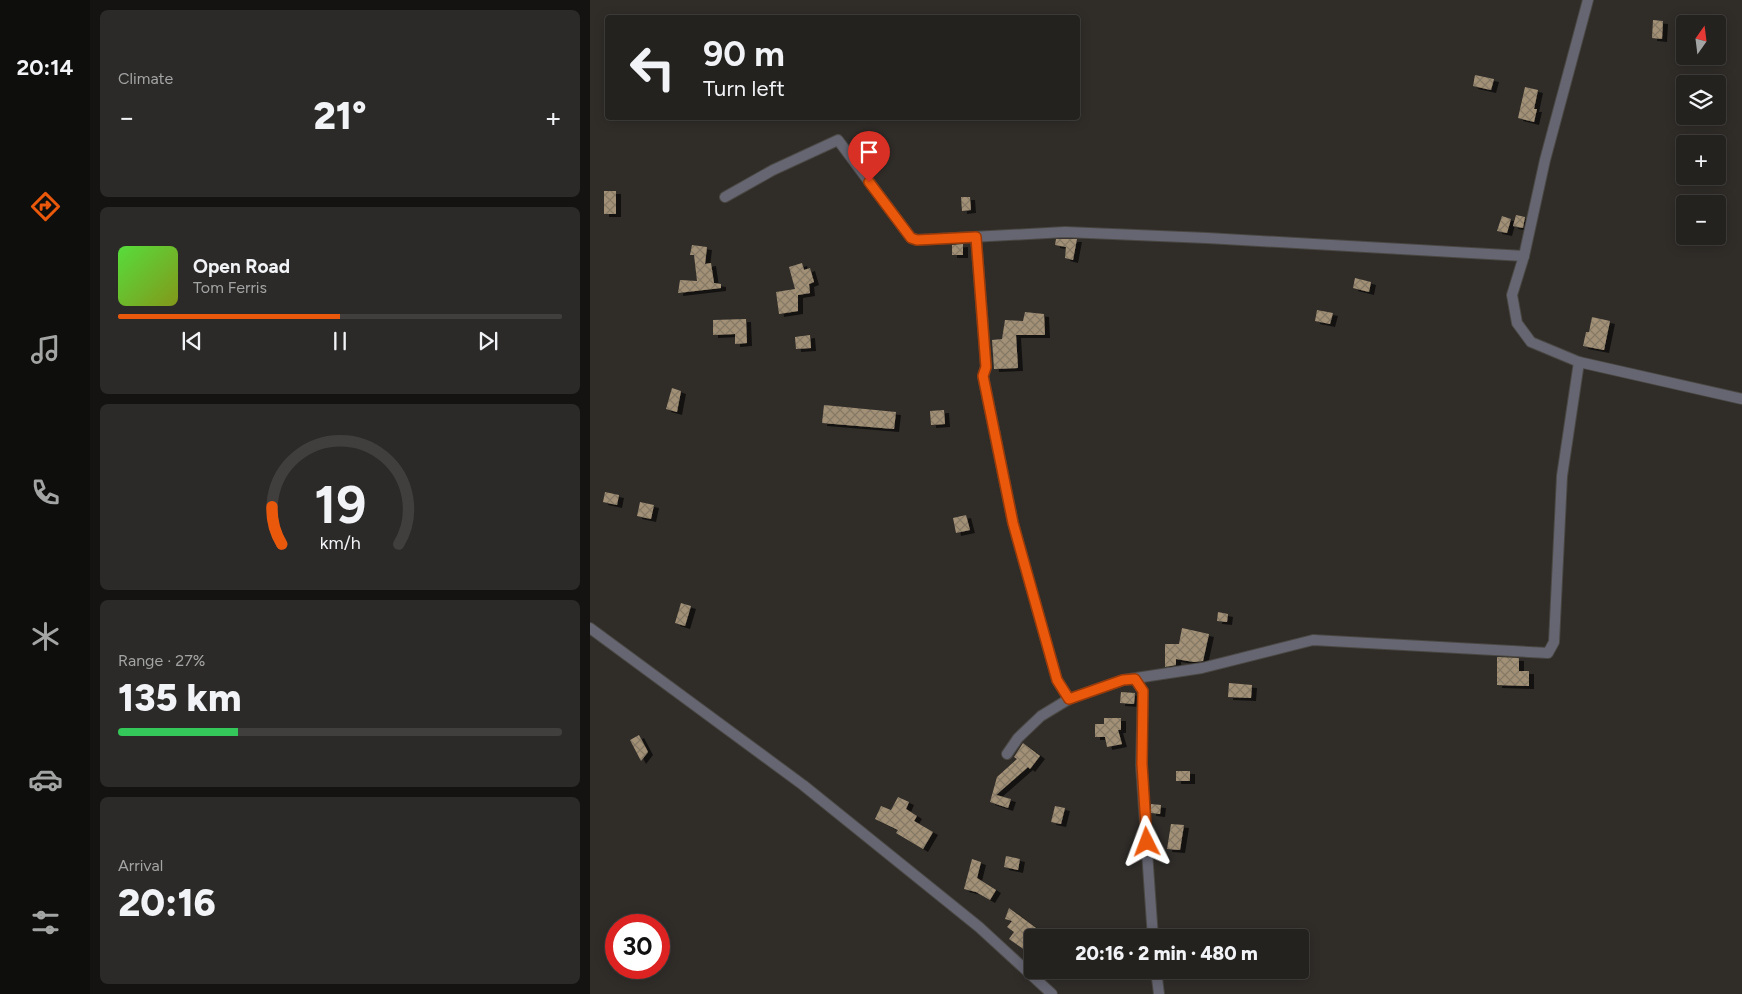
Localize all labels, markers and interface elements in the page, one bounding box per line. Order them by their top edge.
north arrow [1676,15,1726,65]
map controls [1676,15,1726,245]
text: 90 m [703,33,785,75]
icon: left [620,35,685,100]
text: 20:14 [17,54,73,81]
text: Climate [118,69,173,88]
text: Turn left [703,75,785,102]
button: layers [1676,75,1726,125]
text: 21° [313,93,367,139]
text: − [118,100,135,134]
text: + [545,100,562,134]
pin [848,131,890,182]
button: + [1676,135,1726,185]
icon: arrive [855,138,883,166]
icon: directions [28,189,63,224]
button: − [1676,195,1726,245]
text: Open Road [193,255,290,278]
text: Tom Ferris [193,278,267,297]
icon: previous [178,327,206,355]
icon: pause [326,327,354,355]
icon: next [474,327,502,355]
icon: music [28,332,63,367]
text: 19 [314,474,366,536]
icon: phone [28,475,63,510]
text: km/h [320,532,360,553]
icon: climate [28,619,63,654]
text: Range · 27% [118,651,205,670]
text: 135 km [118,675,241,721]
icon: car [28,762,63,797]
position arrow [1120,815,1172,867]
text: Arrival [118,856,163,875]
text: 20:16 [118,880,216,926]
icon: filters [28,905,63,940]
speed limit sign: 30 [605,914,670,979]
text: 20:16 · 2 min · 480 m [1075,942,1258,965]

